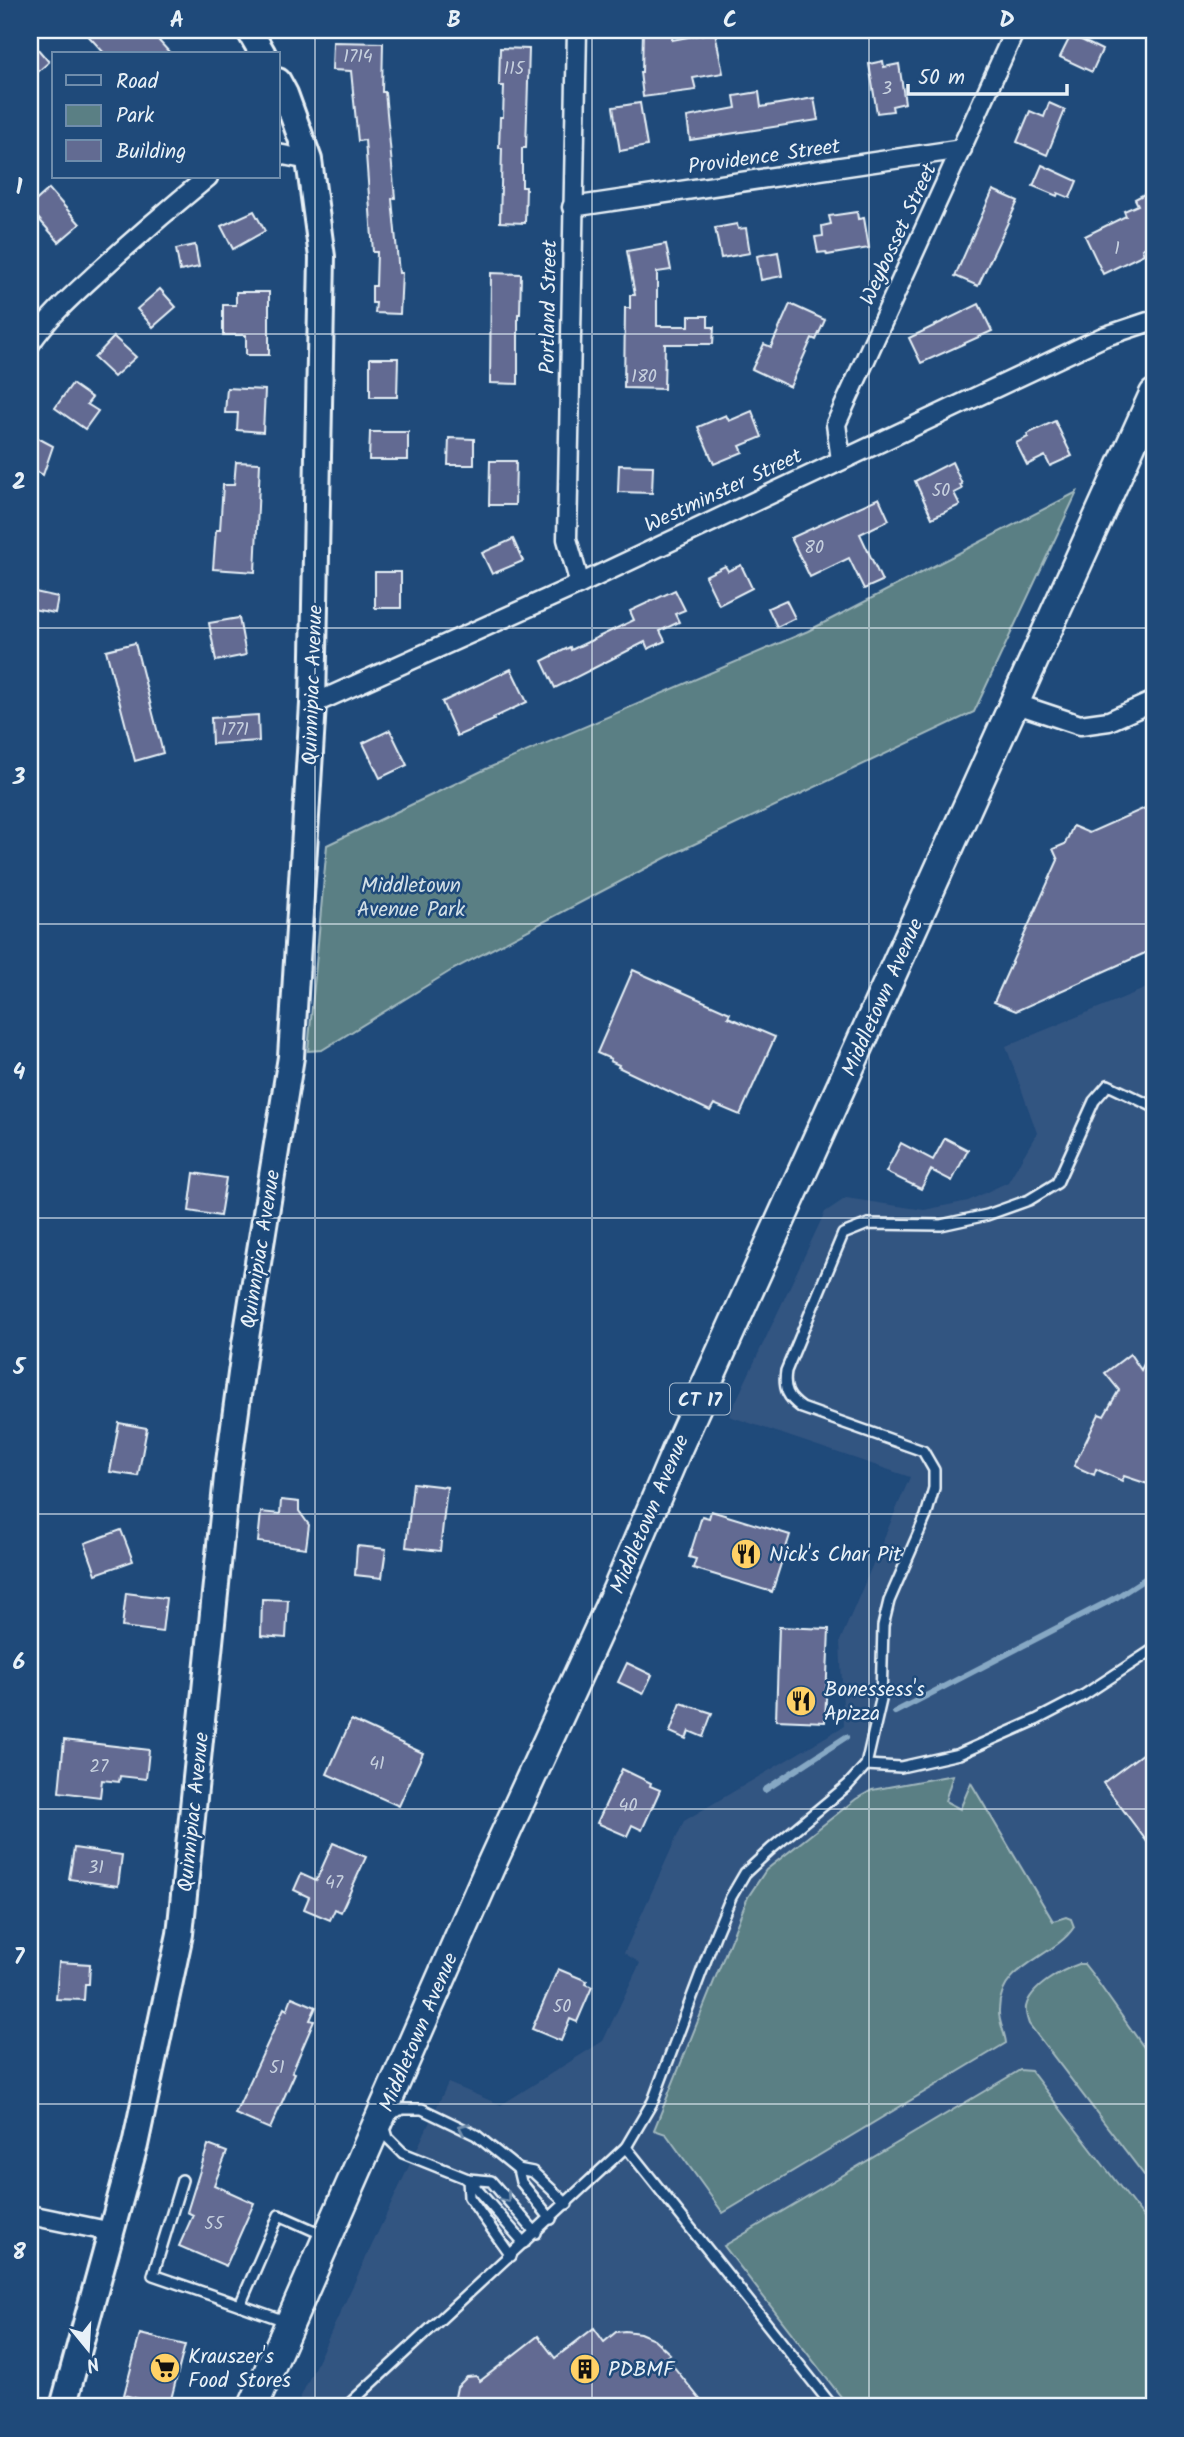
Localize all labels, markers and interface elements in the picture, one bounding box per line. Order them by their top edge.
text: A [170,3,184,39]
text: B [447,3,461,39]
text: C [723,3,737,39]
text: D [999,3,1015,39]
house number: 1714 [343,43,373,72]
legend [52,52,280,178]
scale bar [908,52,1067,96]
house number: 115 [504,55,526,84]
text: 50 m [918,62,965,95]
text: Road [116,66,159,99]
house number: 3 [882,75,892,104]
text: Park [116,100,154,133]
street label: Providence Street [686,130,843,184]
text: Building [116,136,186,169]
street label: Weybosset Street [852,157,947,311]
text: 1 [16,170,23,206]
house number: 1 [1114,235,1120,264]
street label: Portland Street [532,239,567,374]
house number: 180 [631,363,657,392]
street label: Westminster Street [639,440,809,542]
text: 2 [12,465,26,501]
house number: 50 [932,477,950,506]
house number: 80 [804,534,824,563]
street label: Quinnipiac Avenue [294,604,333,766]
house number: 1771 [221,716,249,745]
text: 3 [12,760,26,796]
park label: Middletown Avenue Park [357,870,465,927]
street label: Middletown Avenue [834,913,933,1082]
text: 4 [13,1055,26,1091]
street label: Quinnipiac Avenue [233,1167,290,1331]
text: 5 [12,1350,27,1386]
road number: CT 17 [670,1384,730,1414]
street label: Middletown Avenue [602,1429,699,1599]
restaurant icon: Nick's Char Pit [729,1537,763,1571]
place label: Nick's Char Pit [769,1539,902,1572]
text: 6 [13,1645,25,1681]
place label: Bonessess's Apizza [824,1674,925,1731]
restaurant icon: Bonessess's Apizza [784,1684,818,1718]
street label: Quinnipiac Avenue [170,1730,219,1894]
house number: 41 [369,1750,385,1779]
house number: 27 [90,1753,109,1782]
house number: 40 [619,1792,637,1821]
house number: 31 [88,1854,104,1883]
house number: 47 [325,1869,344,1898]
text: 7 [14,1940,26,1976]
street label: Middletown Avenue [371,1947,468,2117]
house number: 50 [553,1993,571,2022]
house number: 51 [269,2054,285,2083]
one-way arrow [458,2123,470,2137]
one-way arrow [498,2190,510,2203]
house number: 55 [204,2210,225,2239]
text: 8 [12,2235,26,2271]
north arrow [52,2314,122,2384]
place label: Krauszer's Food Stores [188,2341,291,2398]
text: N [82,2347,103,2379]
supermarket icon: Krauszer's Food Stores [148,2351,182,2385]
building icon: PDBMF [568,2352,602,2386]
place label: PDBMF [608,2354,676,2387]

